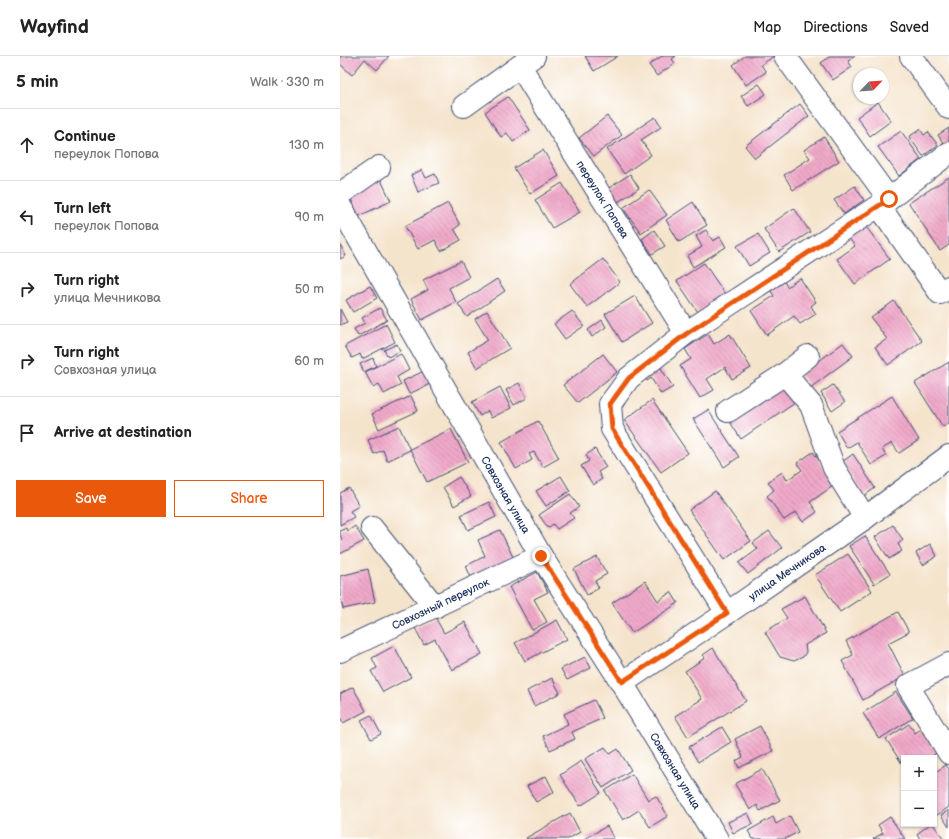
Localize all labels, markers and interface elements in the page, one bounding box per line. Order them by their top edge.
text: Wayfind [20,16,89,39]
text: Map [753,19,781,36]
text: Directions [803,19,868,36]
text: Saved [890,19,929,36]
north arrow [853,68,889,104]
text: 5 min [16,72,59,92]
text: Walk · 330 m [250,74,324,90]
text: Continue [54,127,116,146]
icon: ahead [16,134,38,156]
text: 130 m [289,137,324,153]
text: переулок Попова [54,146,159,162]
street label: переулок Попова [574,158,632,241]
route start [880,190,898,208]
text: Turn left [54,199,111,218]
icon: left [16,206,38,228]
text: 90 m [295,209,324,225]
text: переулок Попова [54,218,159,234]
text: Turn right [54,271,119,290]
icon: right [16,278,38,300]
text: 50 m [295,281,324,297]
text: улица Мечникова [54,290,161,306]
text: Turn right [54,343,119,362]
icon: right [16,350,38,372]
text: 60 m [294,353,324,369]
text: Совхозная улица [54,362,157,378]
icon: arrive [16,422,38,444]
text: Arrive at destination [54,423,192,442]
street label: Совхозная улица [479,454,533,536]
button: Save [16,480,166,517]
button: Share [174,480,324,517]
street label: улица Мечникова [746,540,828,603]
route end [532,547,550,565]
street label: Совхозный переулок [390,575,491,632]
street label: Совхозная улица [647,730,704,812]
map controls [901,755,937,827]
button: + [901,755,937,791]
button: − [901,791,937,827]

